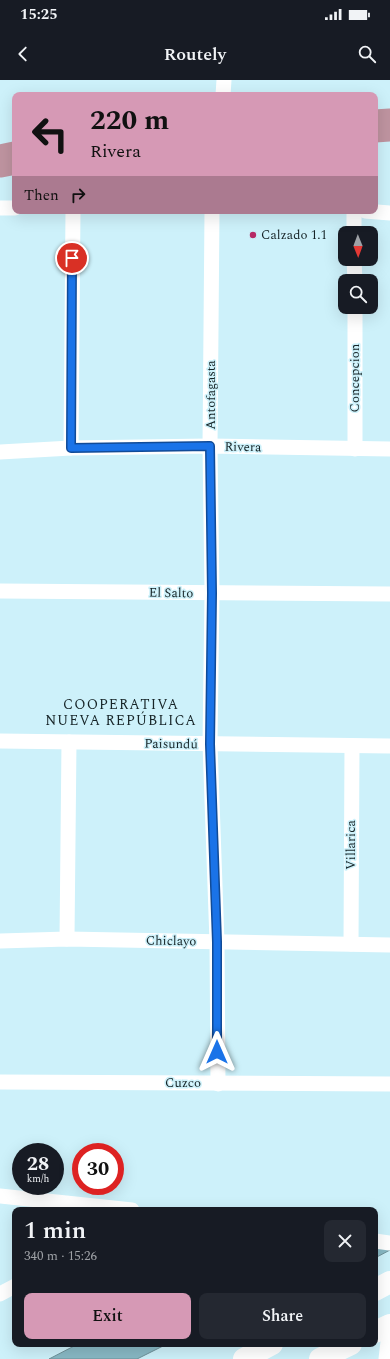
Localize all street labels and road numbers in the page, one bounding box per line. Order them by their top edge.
street label: Concepcion [345,343,365,412]
street label: Antofagasta [201,360,221,430]
street label: Rivera [224,437,262,457]
street label: El Salto [149,583,193,603]
street label: Paisundú [144,734,198,754]
street label: Villarica [341,820,361,870]
street label: Chiclayo [146,931,196,951]
street label: Cuzco [165,1073,201,1093]

